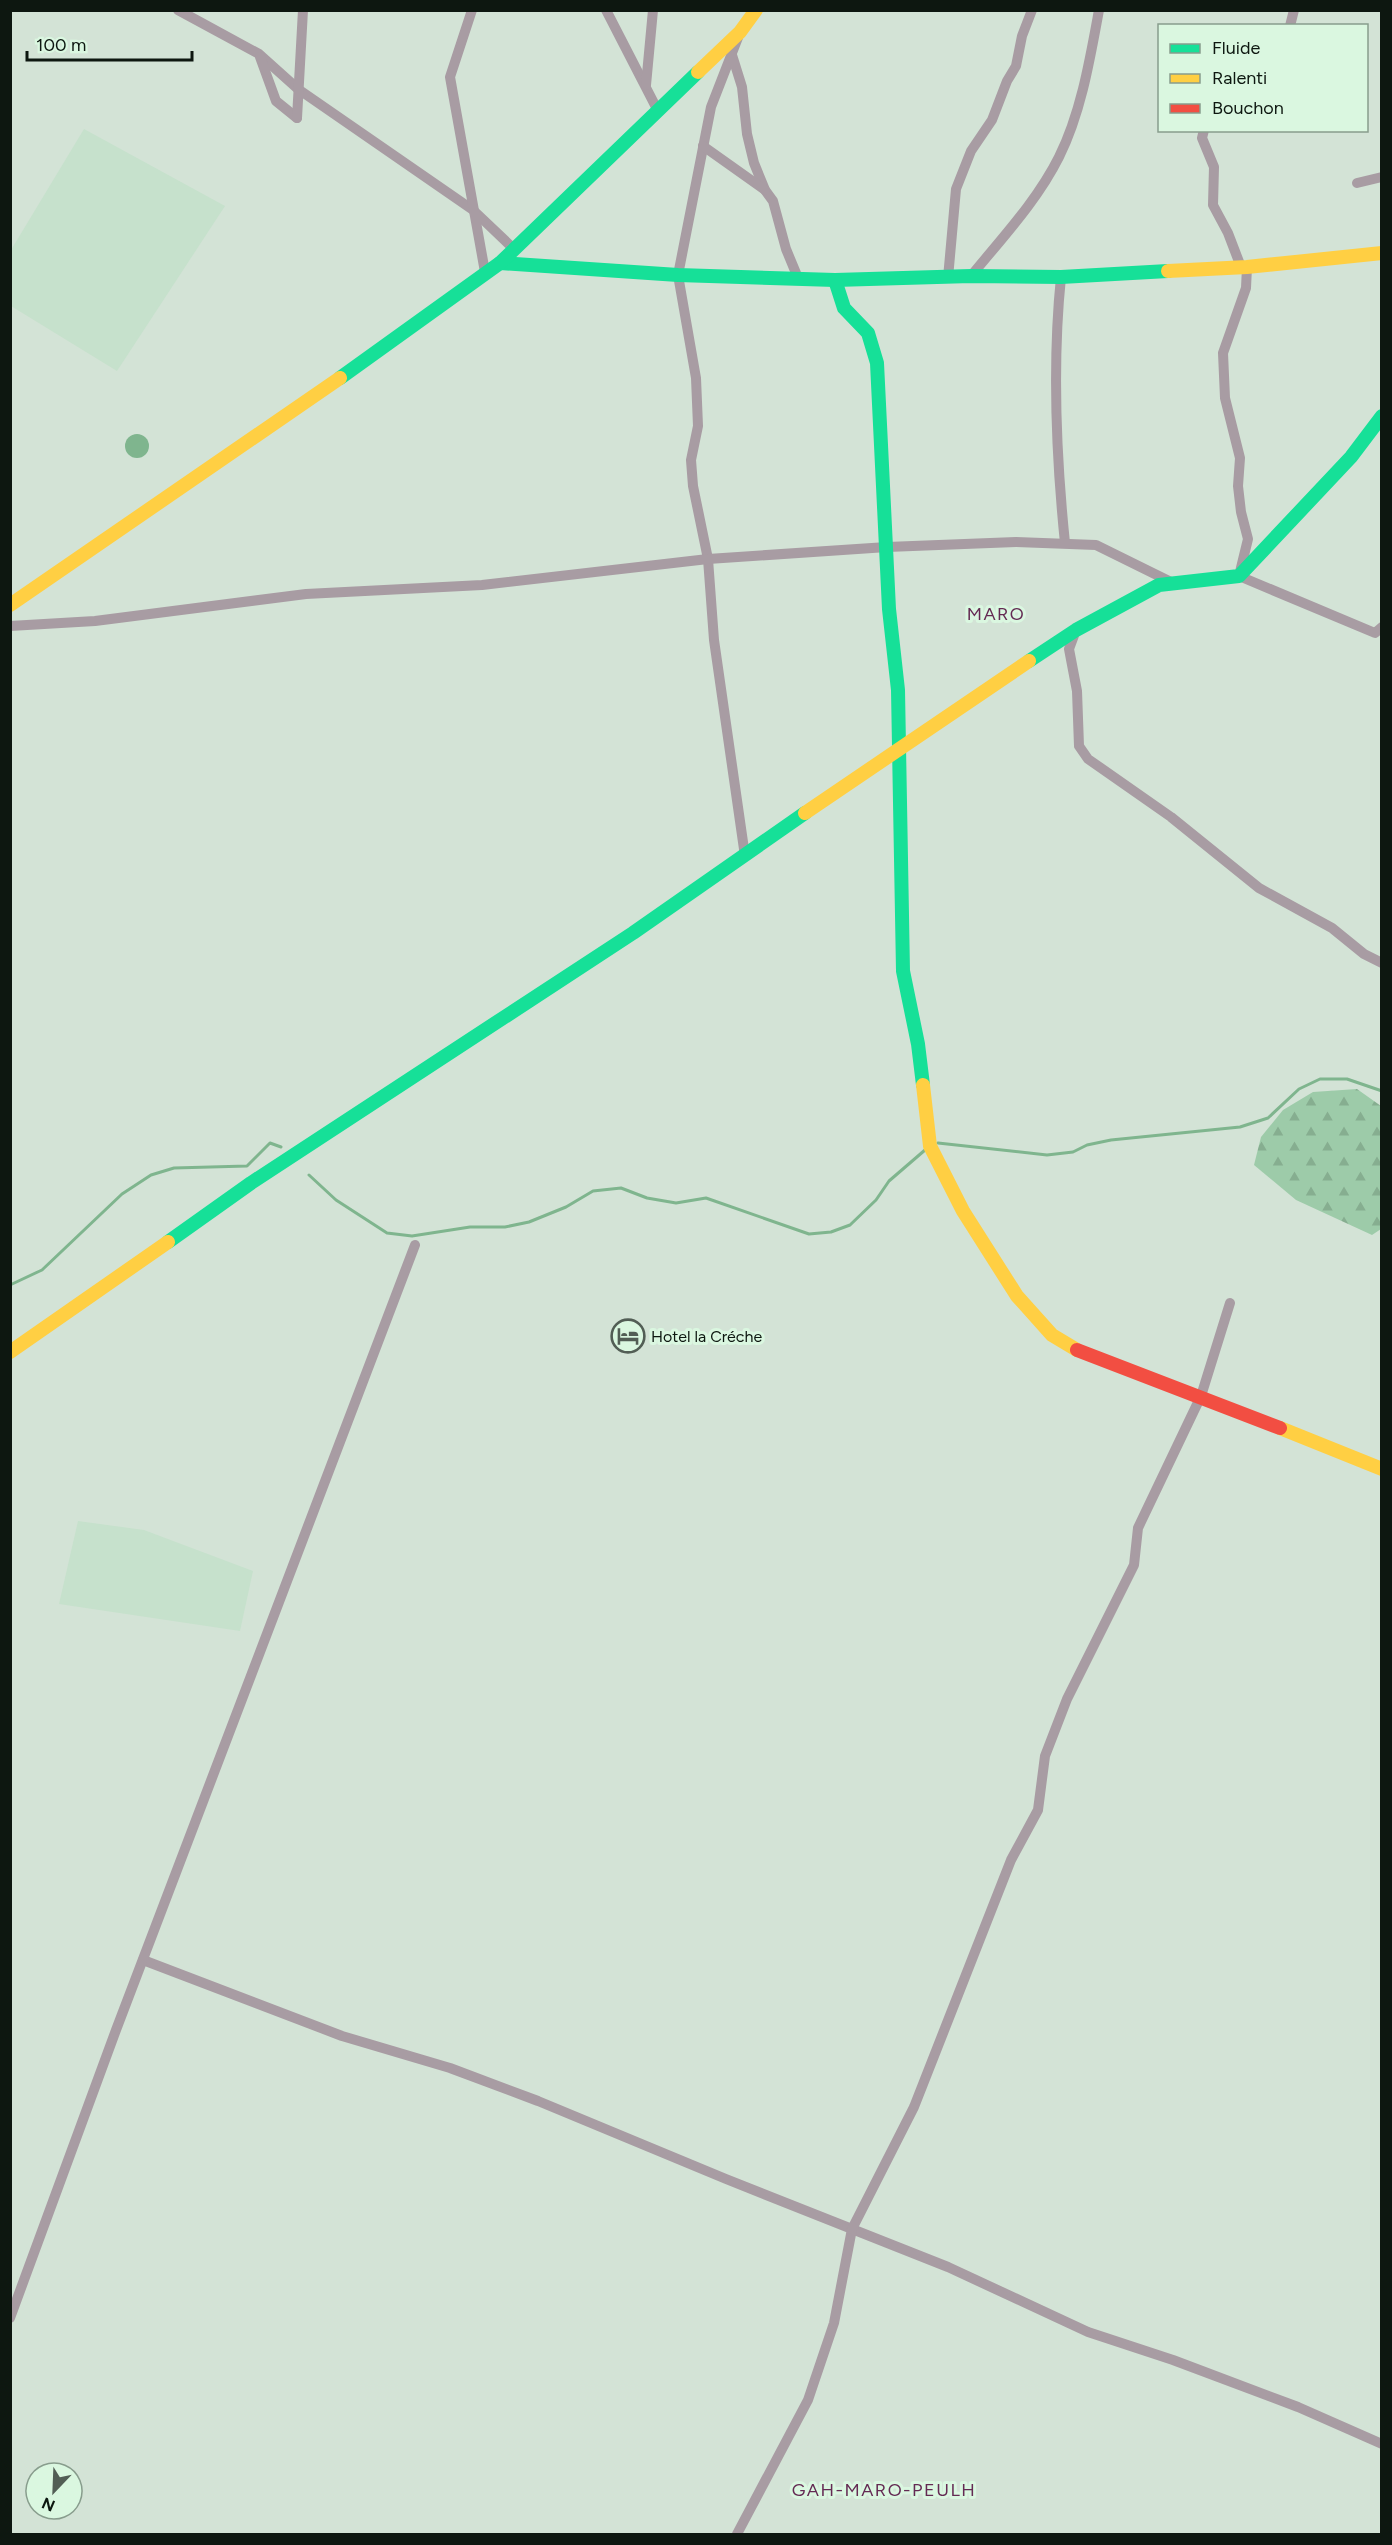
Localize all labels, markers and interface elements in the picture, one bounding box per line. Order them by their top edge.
scale bar [27,24,192,62]
legend [1158,24,1368,132]
text: 100 m [36,34,86,56]
text: Fluide [1212,37,1261,59]
text: Ralenti [1212,67,1267,89]
text: Bouchon [1212,97,1284,119]
district label: MARO [967,603,1025,625]
hotel icon: Hotel la Créche [610,1318,646,1354]
place label: Hotel la Créche [651,1327,762,1346]
north arrow [24,2461,84,2521]
district label: GAH-MARO-PEULH [792,2479,976,2501]
text: N [39,2493,58,2516]

